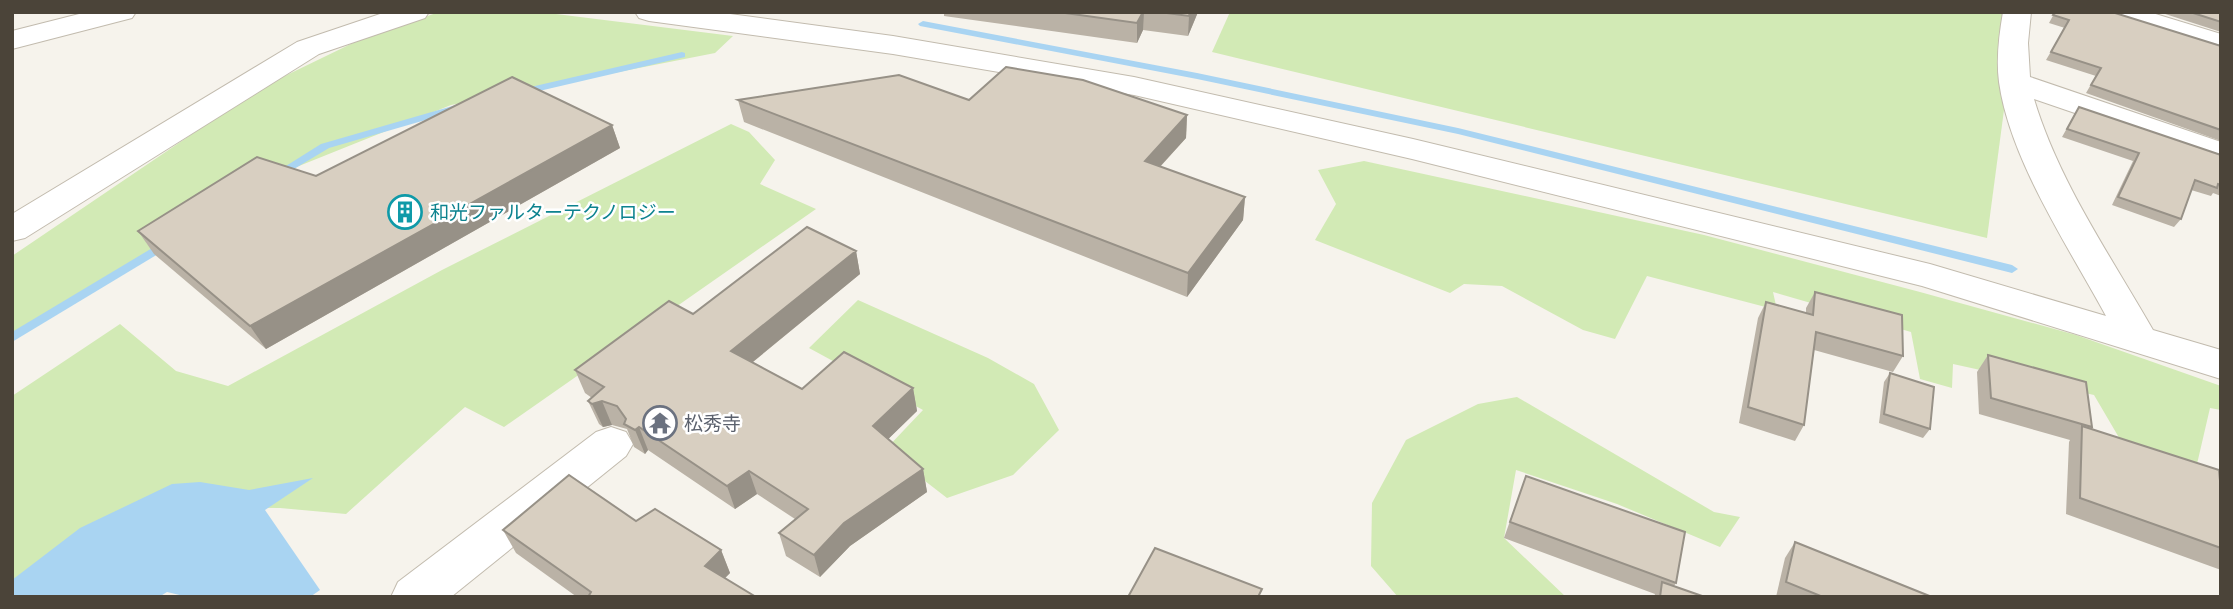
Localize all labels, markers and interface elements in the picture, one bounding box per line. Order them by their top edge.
building icon: 和光ファルターテクノロジー [386,193,424,231]
place label: 和光ファルターテクノロジー [430,201,676,224]
temple icon: 松秀寺 [641,404,679,442]
place label: 松秀寺 [684,412,741,435]

